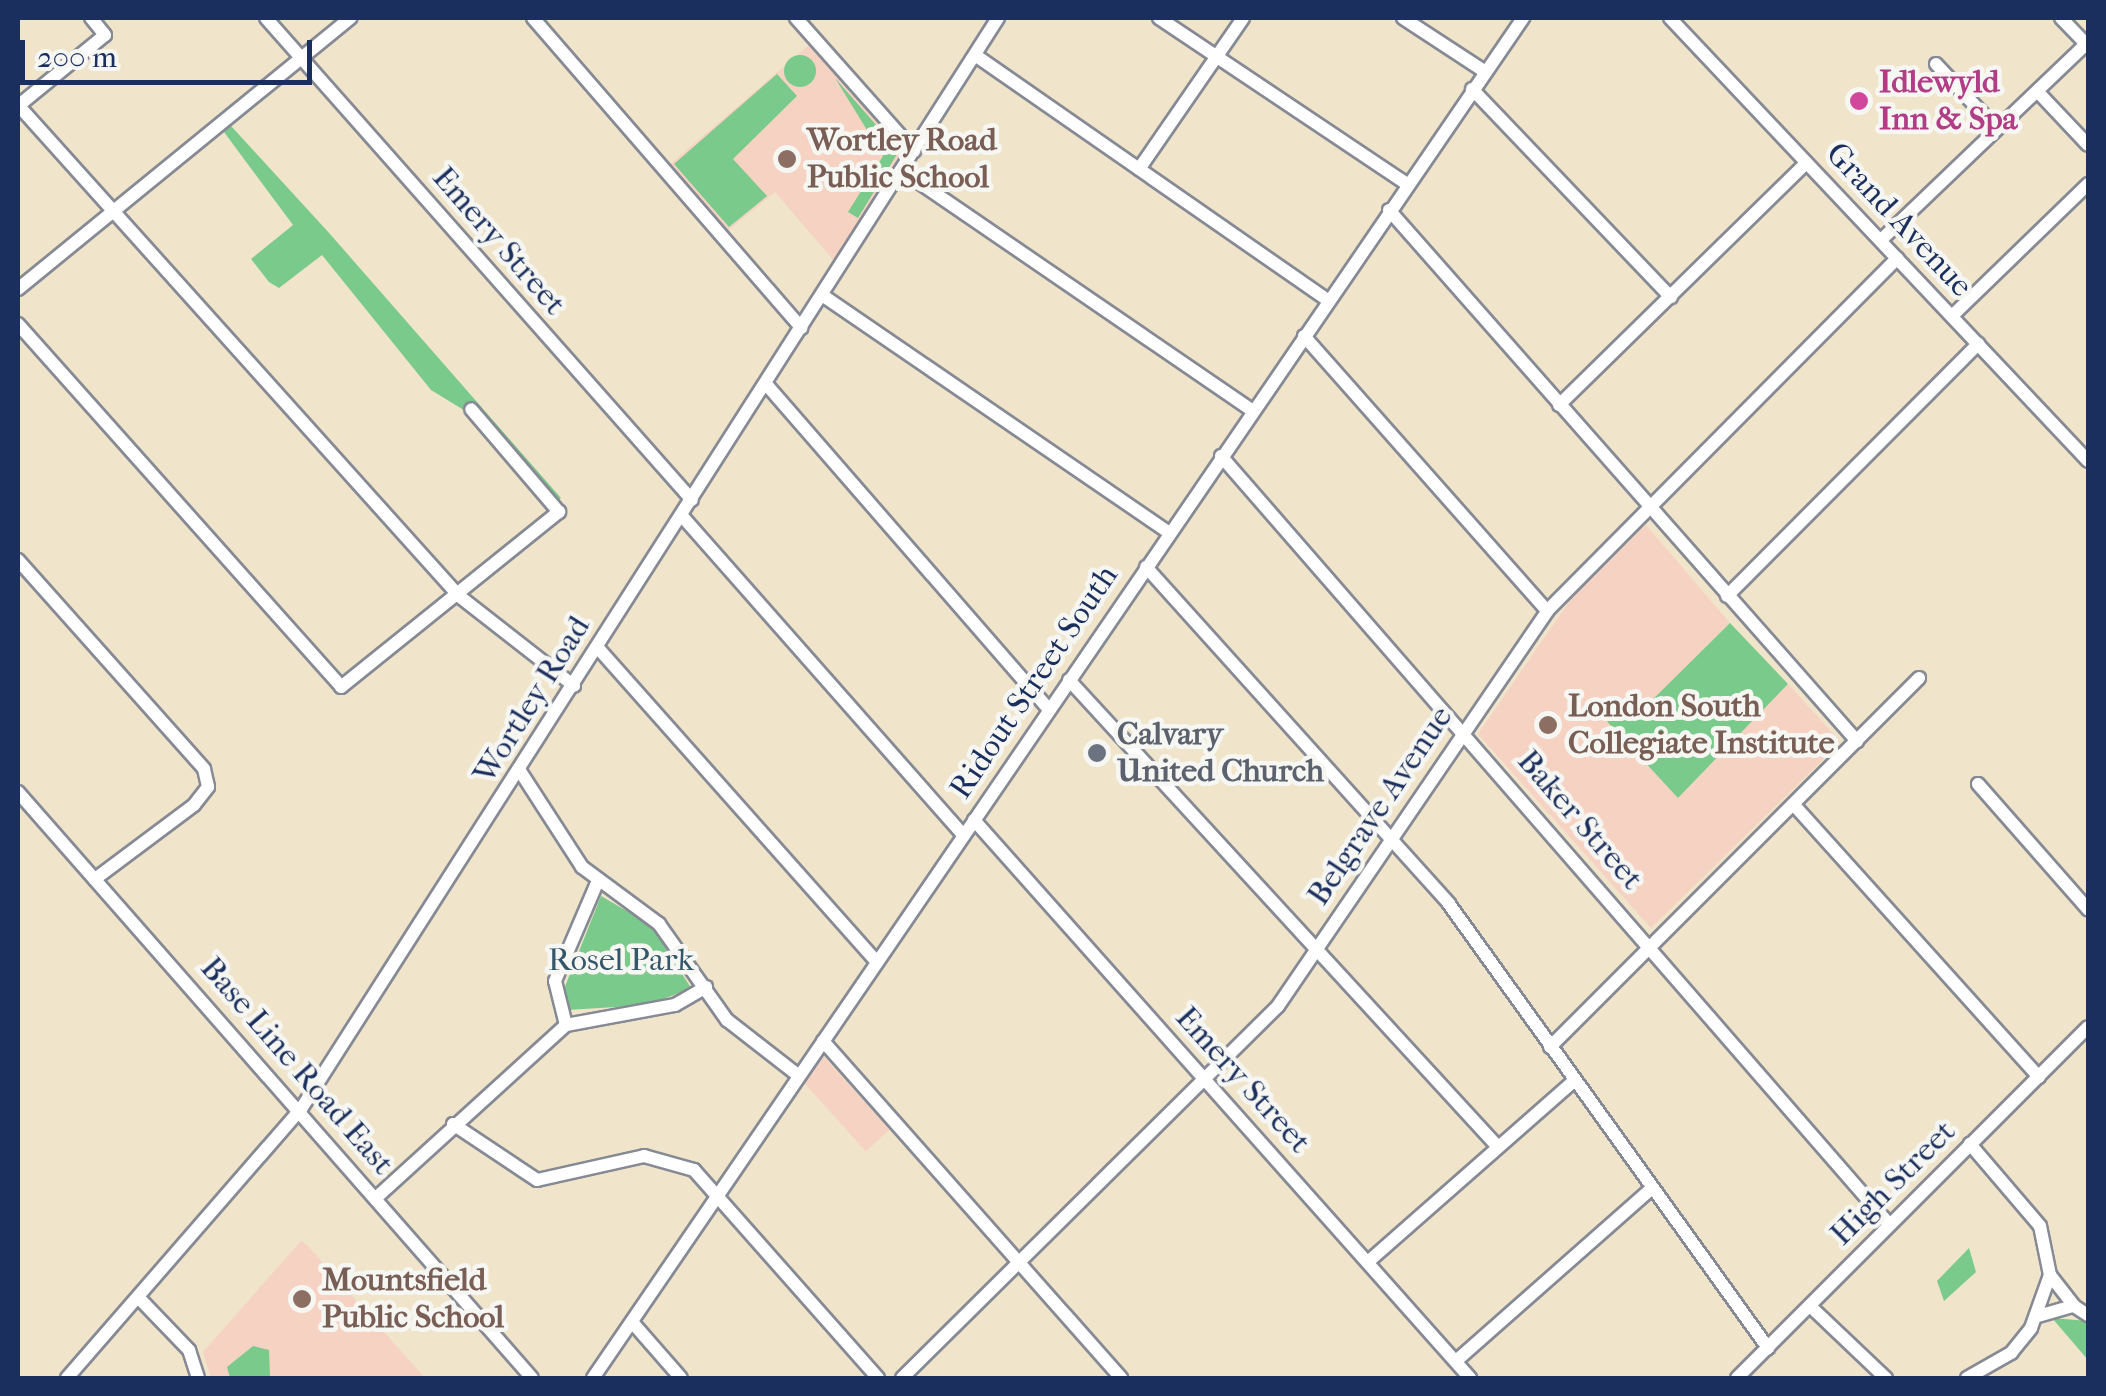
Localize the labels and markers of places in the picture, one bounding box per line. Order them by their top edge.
place label: Idlewyld Inn & Spa [1879,64,2017,139]
marker: Idlewyld Inn & Spa [1848,90,1870,112]
place label: Wortley Road Public School [807,122,997,197]
marker: Wortley Road Public School [776,148,798,170]
place label: London South Collegiate Institute [1568,688,1835,763]
marker: London South Collegiate Institute [1537,714,1559,736]
place label: Calvary United Church [1117,716,1324,791]
marker: Calvary United Church [1086,742,1108,764]
place label: Mountsfield Public School [322,1262,504,1337]
marker: Mountsfield Public School [291,1288,313,1310]

